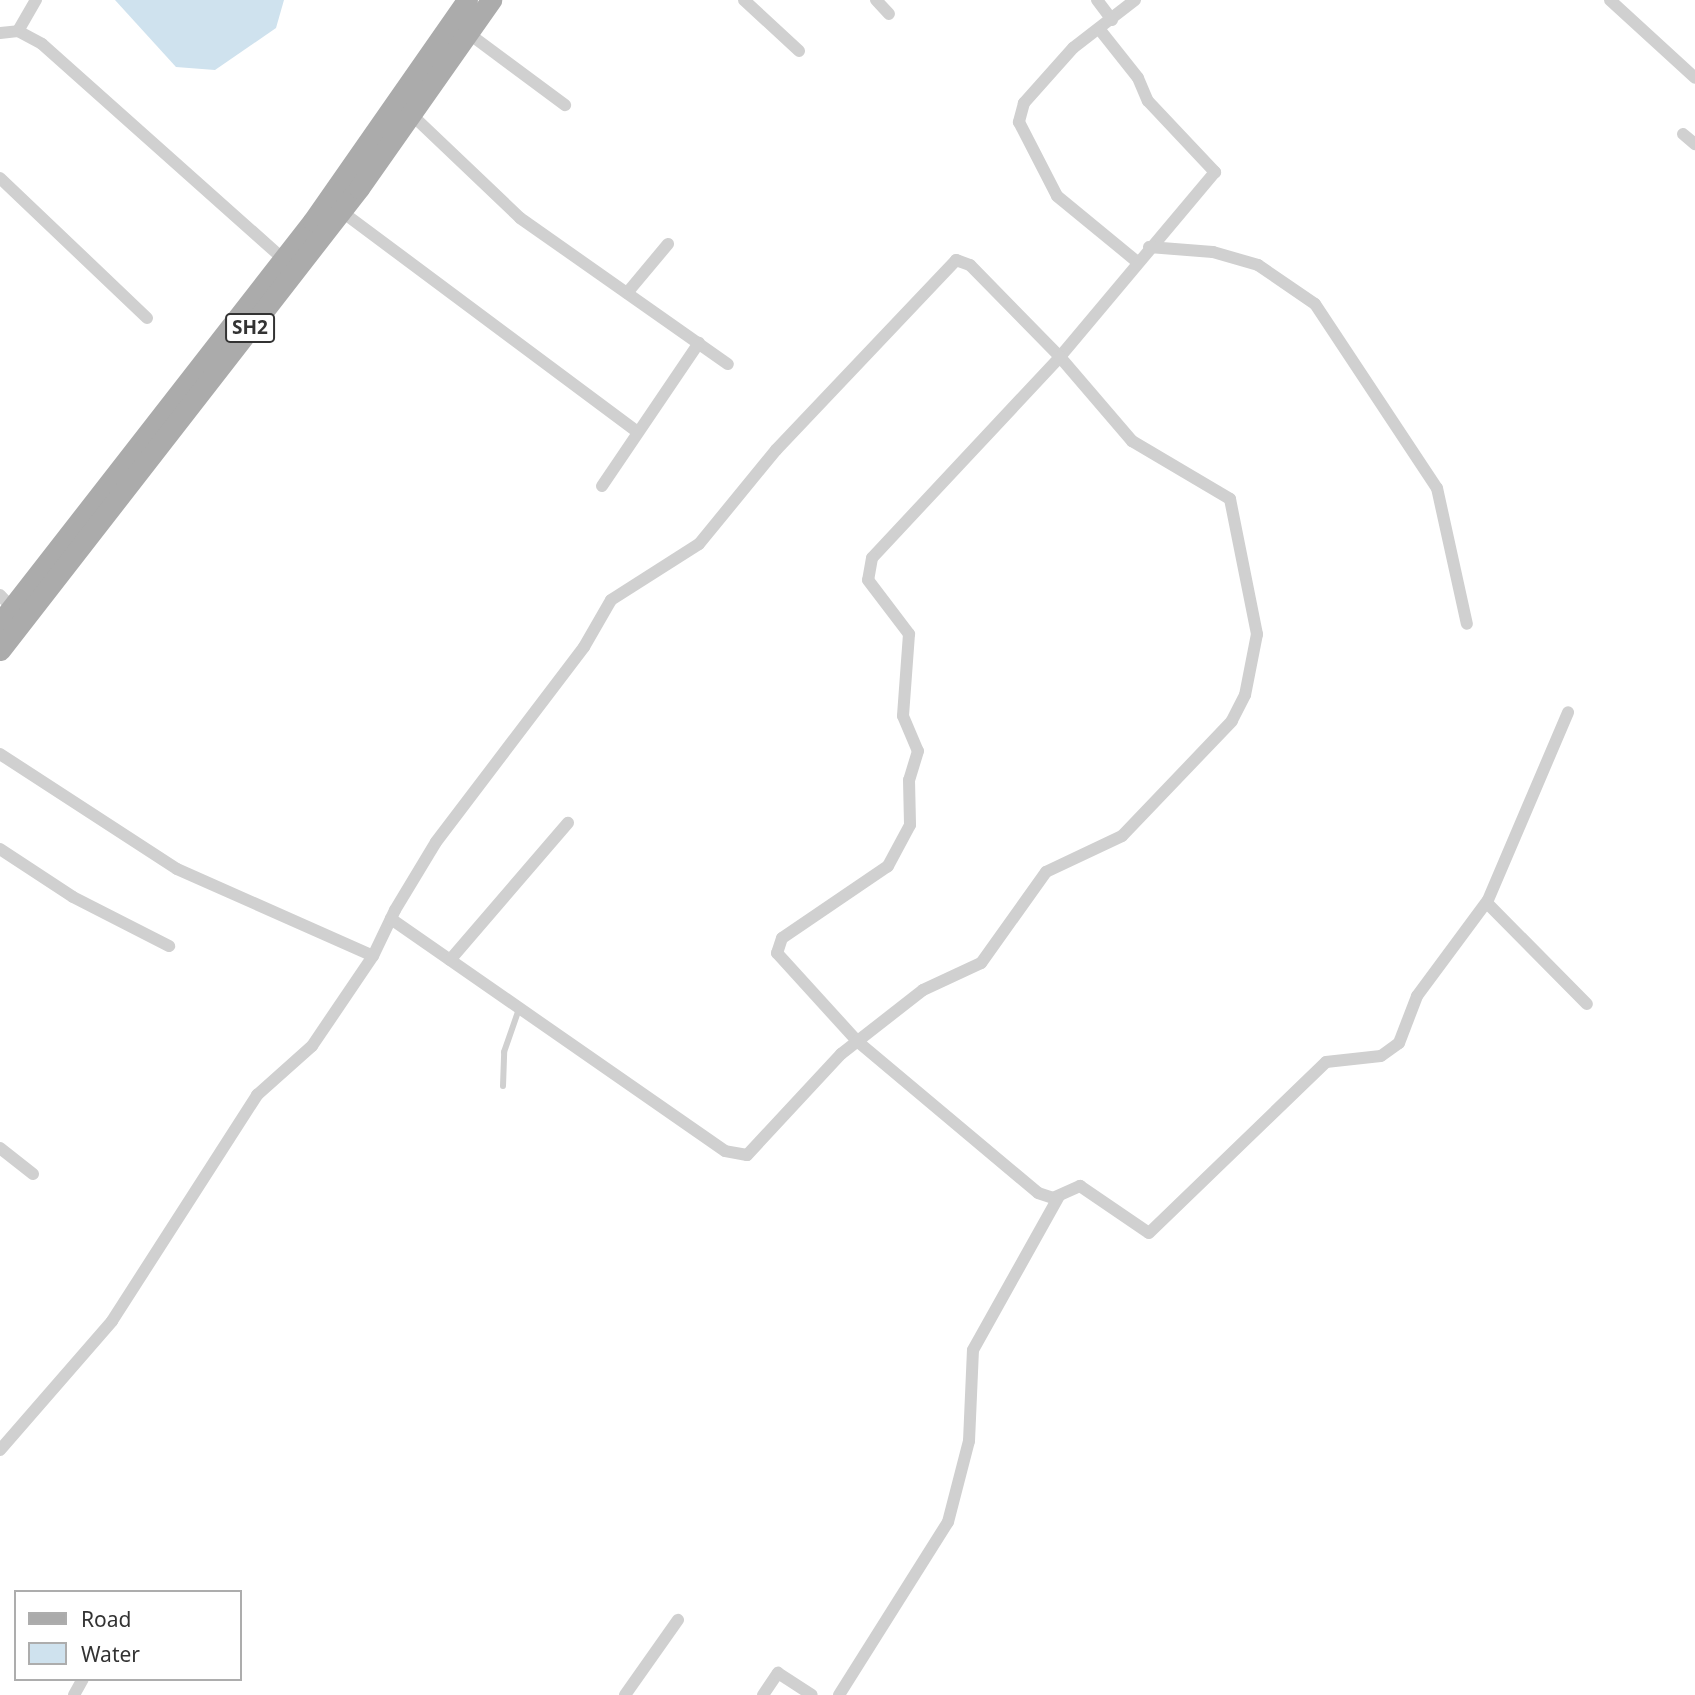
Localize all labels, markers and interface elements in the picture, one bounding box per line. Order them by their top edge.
road number: SH2 [224,312,276,344]
legend [14,1590,242,1681]
text: Road [81,1605,131,1633]
text: Water [81,1640,140,1668]

